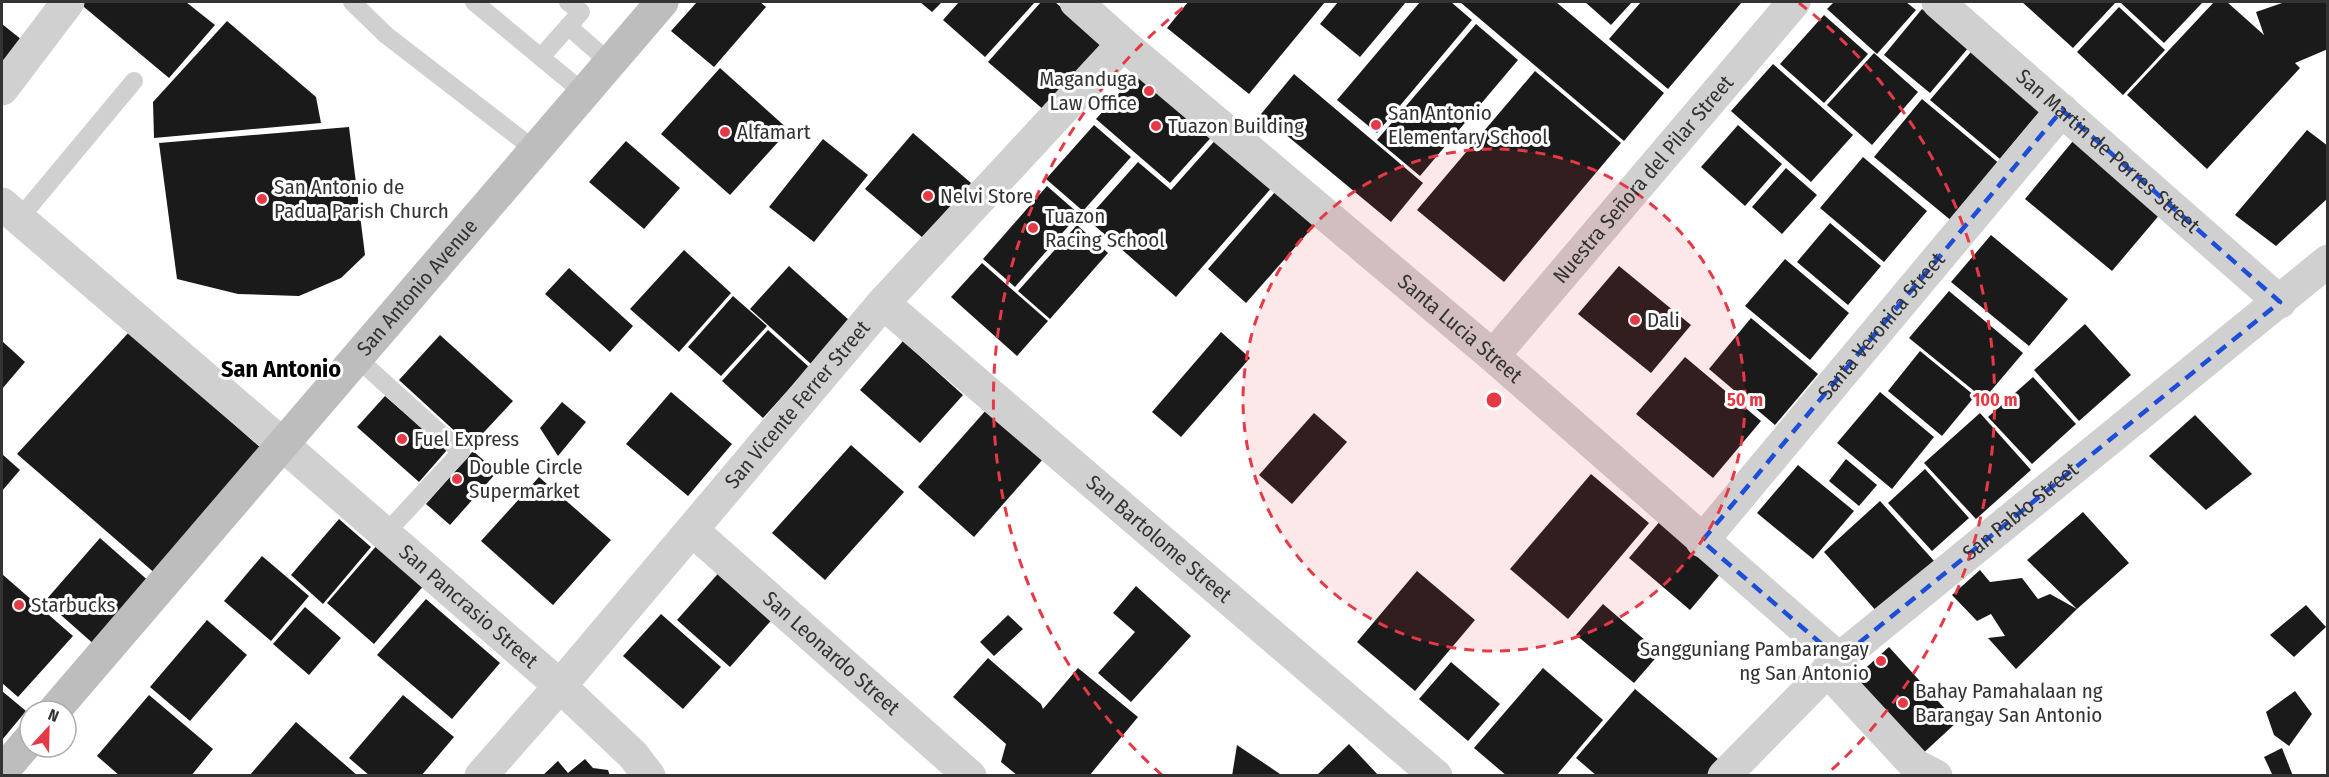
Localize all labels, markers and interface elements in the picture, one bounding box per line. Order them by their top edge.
street label: San Martin de Porres Street [2011,64,2205,239]
place label: Maganduga Law Office [1039,66,1137,116]
street label: Nuestra Señora del Pilar Street [1548,70,1739,289]
marker: Maganduga Law Office [1142,84,1156,98]
place label: San Antonio Elementary School [1388,100,1548,150]
place label: Tuazon Building [1168,113,1304,139]
marker: San Antonio Elementary School [1369,118,1383,132]
place label: Alfamart [737,119,811,145]
marker: Tuazon Building [1149,119,1163,133]
marker: Alfamart [718,125,732,139]
place label: San Antonio de Padua Parish Church [274,174,449,224]
place label: Nelvi Store [940,183,1033,209]
marker: Nelvi Store [921,189,935,203]
marker: San Antonio de Padua Parish Church [255,192,269,206]
place label: Tuazon Racing School [1045,203,1165,253]
street label: San Antonio Avenue [351,214,483,361]
marker: Tuazon Racing School [1026,221,1040,235]
street label: Santa Veronica Street [1812,247,1951,405]
street label: Santa Lucia Street [1393,268,1528,389]
place label: Dali [1647,307,1680,333]
marker: Dali [1628,313,1642,327]
street label: San Vicente Ferrer Street [719,315,876,494]
district label: San Antonio [221,355,341,383]
text: 50 m [1727,389,1763,411]
text: 100 m [1973,389,2017,411]
centre of rings [1484,390,1504,410]
place label: Fuel Express [414,426,519,452]
marker: Fuel Express [395,432,409,446]
place label: Double Circle Supermarket [469,454,583,504]
street label: San Pablo Street [1957,457,2084,566]
street label: San Bartolome Street [1081,470,1237,608]
marker: Double Circle Supermarket [450,472,464,486]
street label: San Pancrasio Street [394,539,543,674]
street label: San Leonardo Street [758,586,905,721]
place label: Starbucks [31,592,116,618]
marker: Starbucks [12,598,26,612]
place label: Sangguniang Pambarangay ng San Antonio [1640,636,1870,686]
marker: Sangguniang Pambarangay ng San Antonio [1874,654,1888,668]
place label: Bahay Pamahalaan ng Barangay San Antonio [1915,678,2103,728]
marker: Bahay Pamahalaan ng Barangay San Antonio [1896,696,1910,710]
north arrow [18,699,78,759]
text: N [45,705,61,726]

